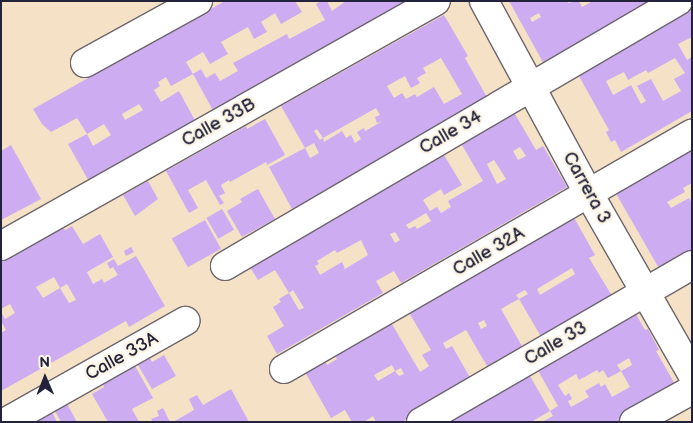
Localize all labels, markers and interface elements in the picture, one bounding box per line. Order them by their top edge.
street label: Calle 33B [178,94,260,152]
street label: Calle 34 [416,107,486,159]
street label: Carrera 3 [558,148,614,228]
street label: Calle 32A [449,223,529,281]
street label: Calle 33 [521,318,591,370]
street label: Calle 33A [82,328,162,386]
north arrow [20,353,70,403]
text: N [39,354,50,371]

